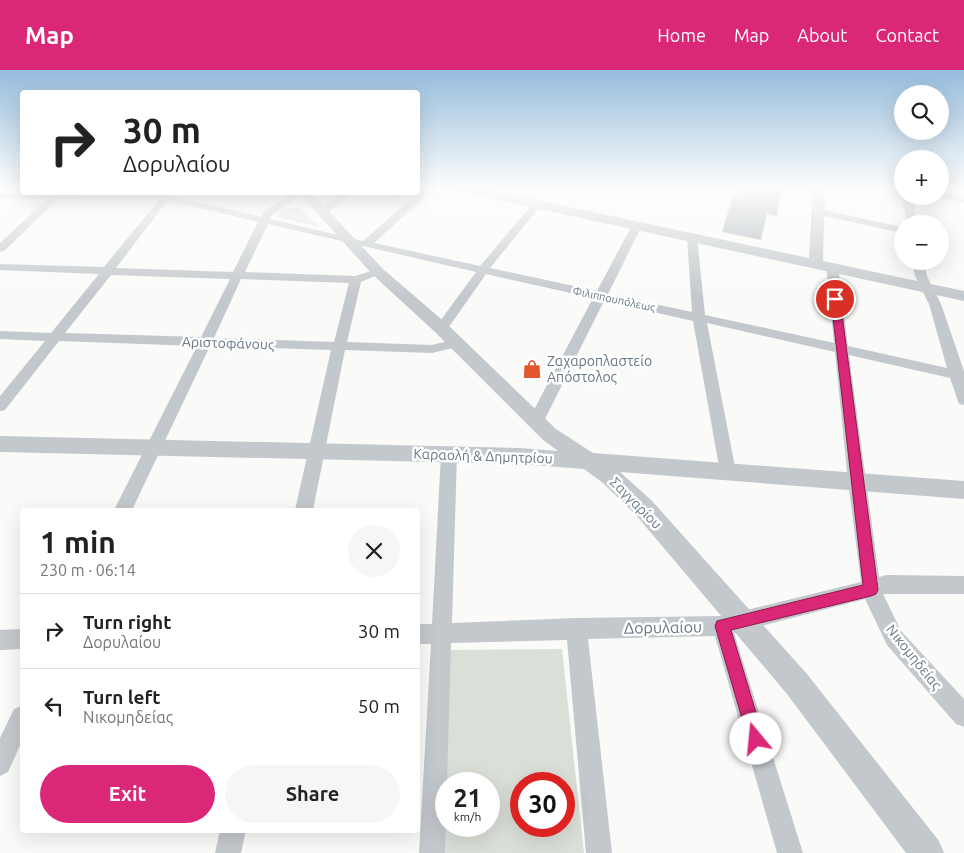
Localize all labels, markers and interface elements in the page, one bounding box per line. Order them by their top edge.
text: Map [25,22,74,49]
text: Home [657,25,706,45]
text: Map [734,25,769,45]
text: About [797,25,847,45]
text: Contact [875,25,939,45]
map controls [894,85,949,270]
button: search [894,85,949,140]
icon: right [40,110,105,175]
text: 30 m [123,110,201,150]
button: + [894,150,949,205]
text: Δορυλαίου [123,151,231,176]
button: − [894,215,949,270]
pin [814,278,856,320]
street label: Φιλιππουπόλεως [571,284,656,315]
icon: arrive [821,285,849,313]
street label: Αριστοφάνους [182,333,275,353]
place label: Ζαχαροπλαστείο Απόστολος [547,353,652,385]
shop icon: Ζαχαροπλαστείο Απόστολος [521,358,543,380]
street label: Καραολή & Δημητρίου [413,446,553,466]
street label: Σαγγαρίου [607,474,665,532]
text: 1 min [40,525,116,559]
button: close [348,525,400,577]
text: 230 m · 06:14 [40,561,136,579]
text: Turn right [83,611,171,633]
icon: right [40,617,68,645]
street label: Δορυλαίου [624,617,702,637]
text: 30 m [358,620,400,642]
street label: Νικομηδείας [883,621,945,693]
text: Δορυλαίου [83,633,161,651]
text: Turn left [83,686,161,708]
icon: left [40,692,68,720]
text: 50 m [358,695,400,717]
text: Νικομηδείας [83,708,173,726]
position arrow [729,712,781,764]
button: Exit [40,765,215,823]
button: Share [225,765,400,823]
speed limit sign: 30 [510,772,575,837]
text: 21 [453,784,482,812]
text: km/h [454,810,481,823]

